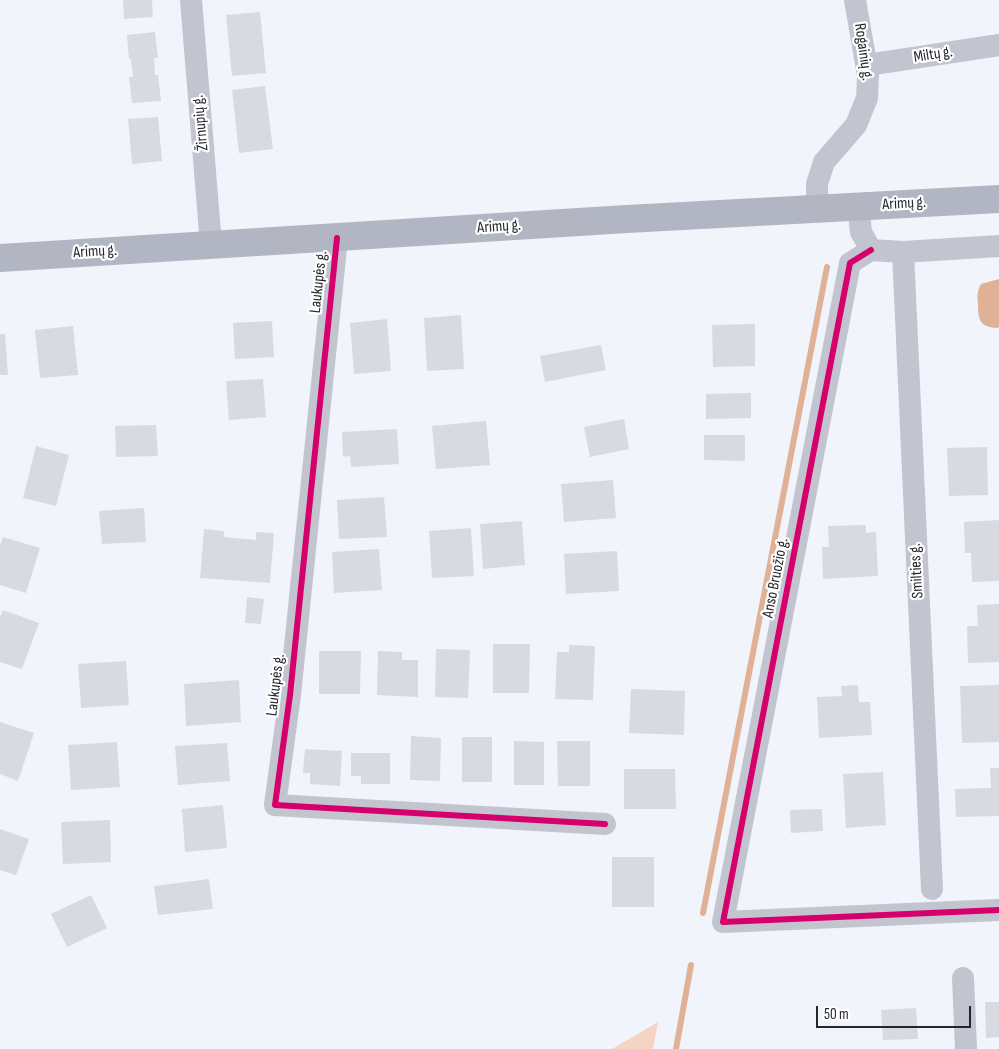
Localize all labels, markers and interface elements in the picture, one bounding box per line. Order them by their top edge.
street label: Rogainių g. [849,22,877,82]
street label: Miltų g. [912,42,954,68]
street label: Žirnupių g. [189,94,213,152]
street label: Arimų g. [882,193,926,215]
street label: Arimų g. [477,216,521,238]
street label: Arimų g. [73,241,117,263]
street label: Laukupės g. [306,250,332,314]
street label: Anso Bruožio g. [759,536,793,620]
street label: Smilties g. [906,543,928,599]
street label: Laukupės g. [263,653,289,717]
scale bar [819,996,974,1028]
text: 50 m [824,1005,849,1024]

